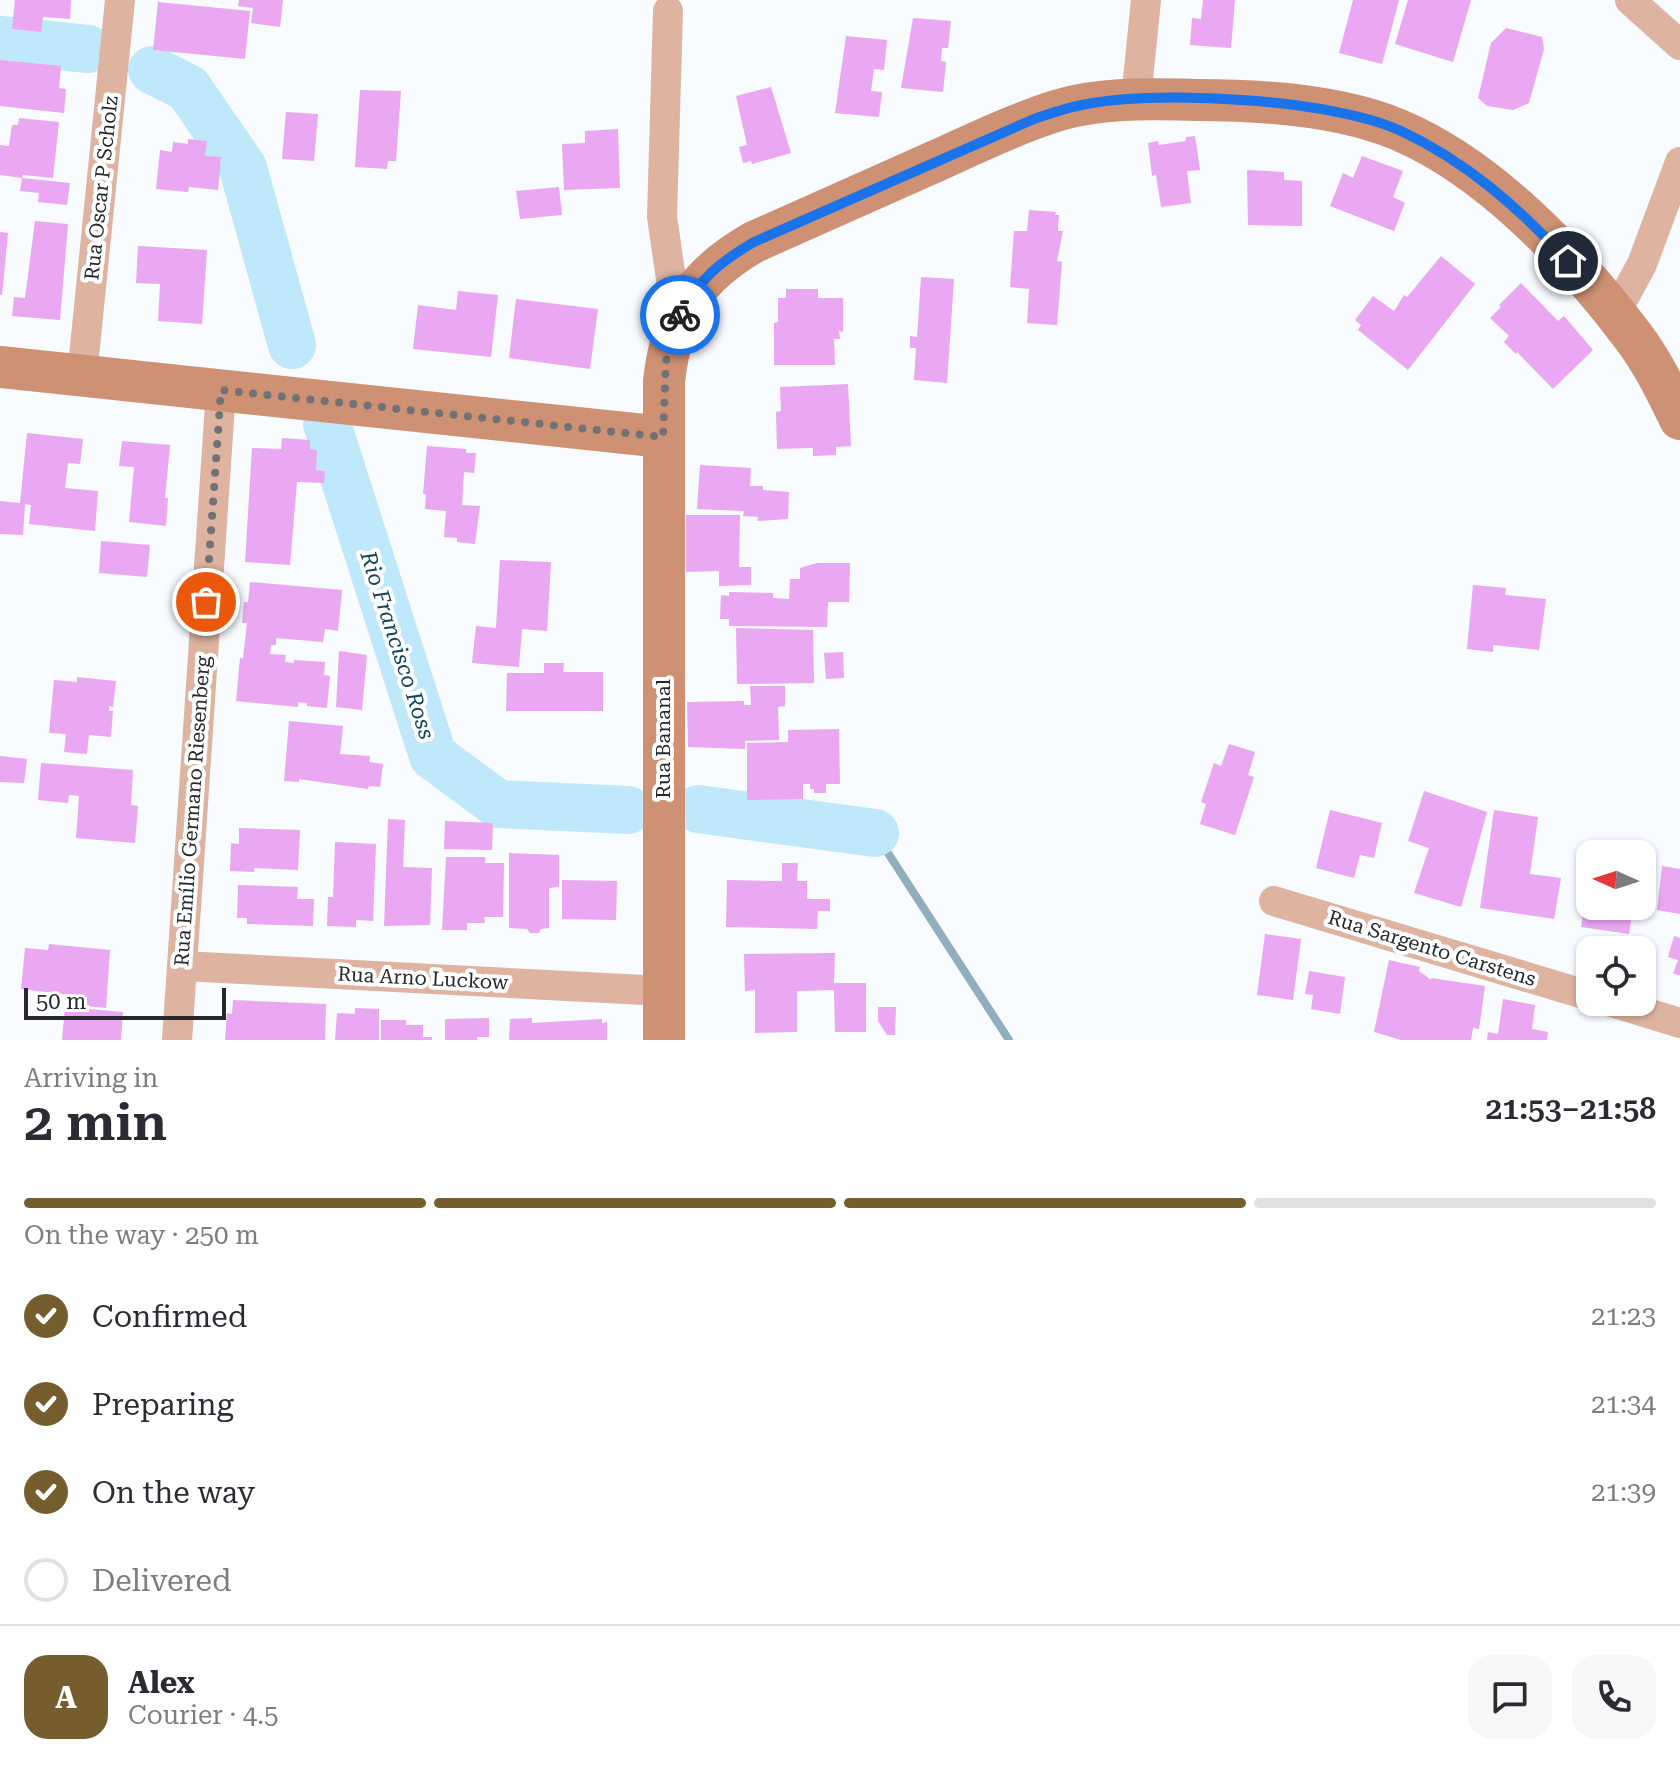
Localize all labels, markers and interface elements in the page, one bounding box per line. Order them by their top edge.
street label: Rua Oscar P Scholz [79,95,123,281]
pin [1534,227,1602,295]
icon: home [1546,239,1590,283]
courier [640,275,720,355]
icon: bike [658,293,702,337]
water label: Rio Francisco Ross [355,547,440,742]
pin [172,568,240,636]
icon: bag [184,580,228,624]
street label: Rua Emílio Germano Riesenberg [169,654,215,967]
street label: Rua Bananal [651,679,675,799]
north arrow [1576,840,1656,920]
map controls [1576,840,1656,1016]
street label: Rua Sargento Carstens [1325,905,1539,991]
button: locate [1576,936,1656,1016]
street label: Rua Arno Luckow [337,962,509,994]
scale bar [24,984,226,1020]
text: 50 m [36,989,86,1014]
text: Arriving in [24,1063,158,1093]
text: 21:53–21:58 [1486,1091,1656,1126]
text: 2 min [24,1092,167,1153]
text: On the way · 250 m [24,1220,259,1250]
icon: check [24,1294,68,1338]
text: Confirmed [92,1299,247,1334]
text: 21:23 [1591,1301,1656,1331]
icon: check [24,1382,68,1426]
text: Preparing [92,1387,234,1422]
text: 21:34 [1591,1389,1656,1419]
icon: check [24,1470,68,1514]
text: On the way [92,1475,255,1510]
text: 21:39 [1591,1477,1656,1507]
text: Delivered [92,1563,231,1598]
button: chat [1468,1655,1552,1739]
button: phone [1572,1655,1656,1739]
text: Alex [128,1665,195,1700]
text: A [55,1680,77,1715]
text: Courier · 4.5 [128,1700,278,1730]

